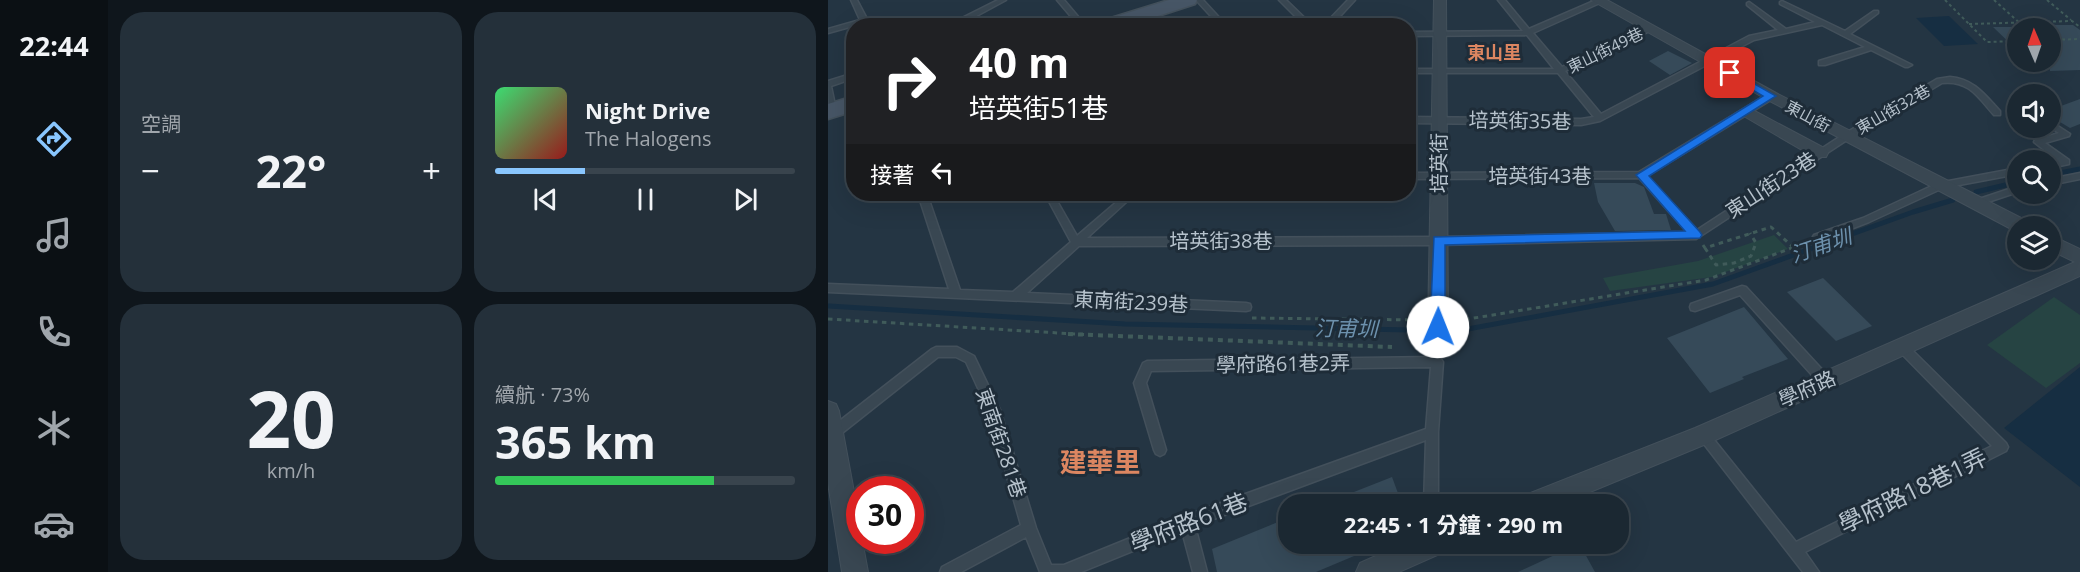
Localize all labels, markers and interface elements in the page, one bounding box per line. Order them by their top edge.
north arrow [2007,18,2061,72]
map controls [2007,18,2061,270]
street label: 東山街49巷 [1563,22,1647,78]
text: 22:44 [19,27,89,64]
text: 40 m [969,33,1069,90]
district label: 東山里 [1467,40,1521,64]
icon: right [870,42,948,120]
pin [1704,47,1755,98]
icon: arrive [1713,56,1746,89]
street label: 東山街32巷 [1852,79,1934,139]
button: sound [2007,84,2061,138]
text: 培英街51巷 [969,89,1108,126]
text: Night Drive [585,95,710,125]
street label: 東山街 [1782,95,1834,137]
street label: 培英街35巷 [1468,106,1572,135]
text: 空調 [141,110,181,137]
icon: directions [33,118,75,160]
text: The Halogens [585,125,712,152]
street label: 培英街 [1425,133,1452,193]
text: 22° [256,140,326,201]
street label: 東山街23巷 [1720,145,1821,224]
text: − [141,148,160,193]
text: + [422,148,441,193]
button: search [2007,150,2061,204]
icon: left [926,156,959,189]
text: 接著 [870,159,914,189]
street label: 培英街43巷 [1489,162,1591,189]
icon: previous [529,183,562,216]
icon: pause [629,183,662,216]
icon: next [729,183,762,216]
icon: music [33,214,75,256]
button: layers [2007,216,2061,270]
water label: 汀甫圳 [1786,221,1858,269]
street label: 培英街38巷 [1170,227,1272,254]
street label: 東南街239巷 [1073,285,1189,318]
position arrow [1406,295,1470,359]
icon: phone [33,311,75,353]
water label: 汀甫圳 [1314,313,1381,343]
street label: 學府路61巷2弄 [1216,349,1350,378]
street label: 學府路 [1774,364,1840,413]
text: 20 [246,365,336,471]
text: 續航 · 73% [495,381,590,408]
street label: 東南街281巷 [970,384,1033,501]
icon: climate [33,407,75,449]
text: 365 km [495,411,656,472]
street label: 學府路18巷1弄 [1833,439,1992,540]
district label: 建華里 [1060,443,1141,480]
text: km/h [267,457,315,484]
speed limit sign: 30 [846,476,924,554]
street label: 學府路61巷 [1125,484,1252,559]
icon: car [33,503,75,545]
text: 22:45 · 1 分鐘 · 290 m [1344,509,1563,539]

